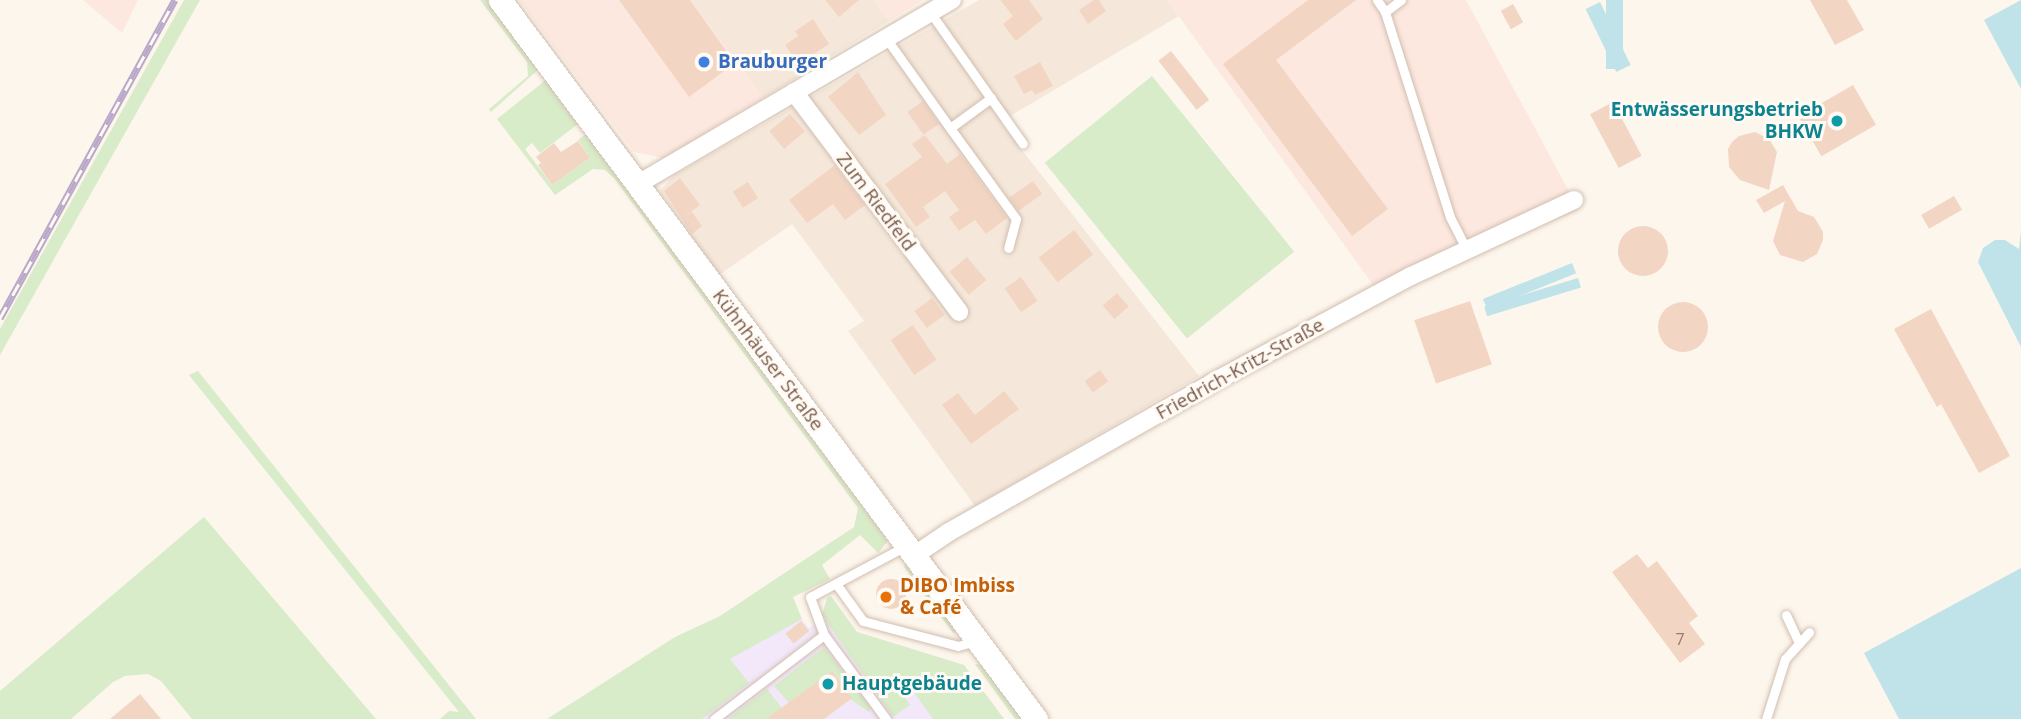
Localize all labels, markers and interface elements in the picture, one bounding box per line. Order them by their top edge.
place label: Brauburger [718,51,827,73]
marker: Brauburger [696,54,712,70]
place label: Entwässerungsbetrieb BHKW [1611,99,1823,143]
marker: Entwässerungsbetrieb BHKW [1829,113,1845,129]
street label: Zum Riedfeld [832,148,920,256]
street label: Kühnhäuser Straße [707,285,829,435]
street label: Friedrich-Kritz-Straße [1152,313,1328,425]
place label: DIBO Imbiss & Café [900,575,1015,619]
marker: DIBO Imbiss & Café [878,589,894,605]
house number: 7 [1675,629,1685,649]
place label: Hauptgebäude [842,673,982,695]
marker: Hauptgebäude [820,676,836,692]

